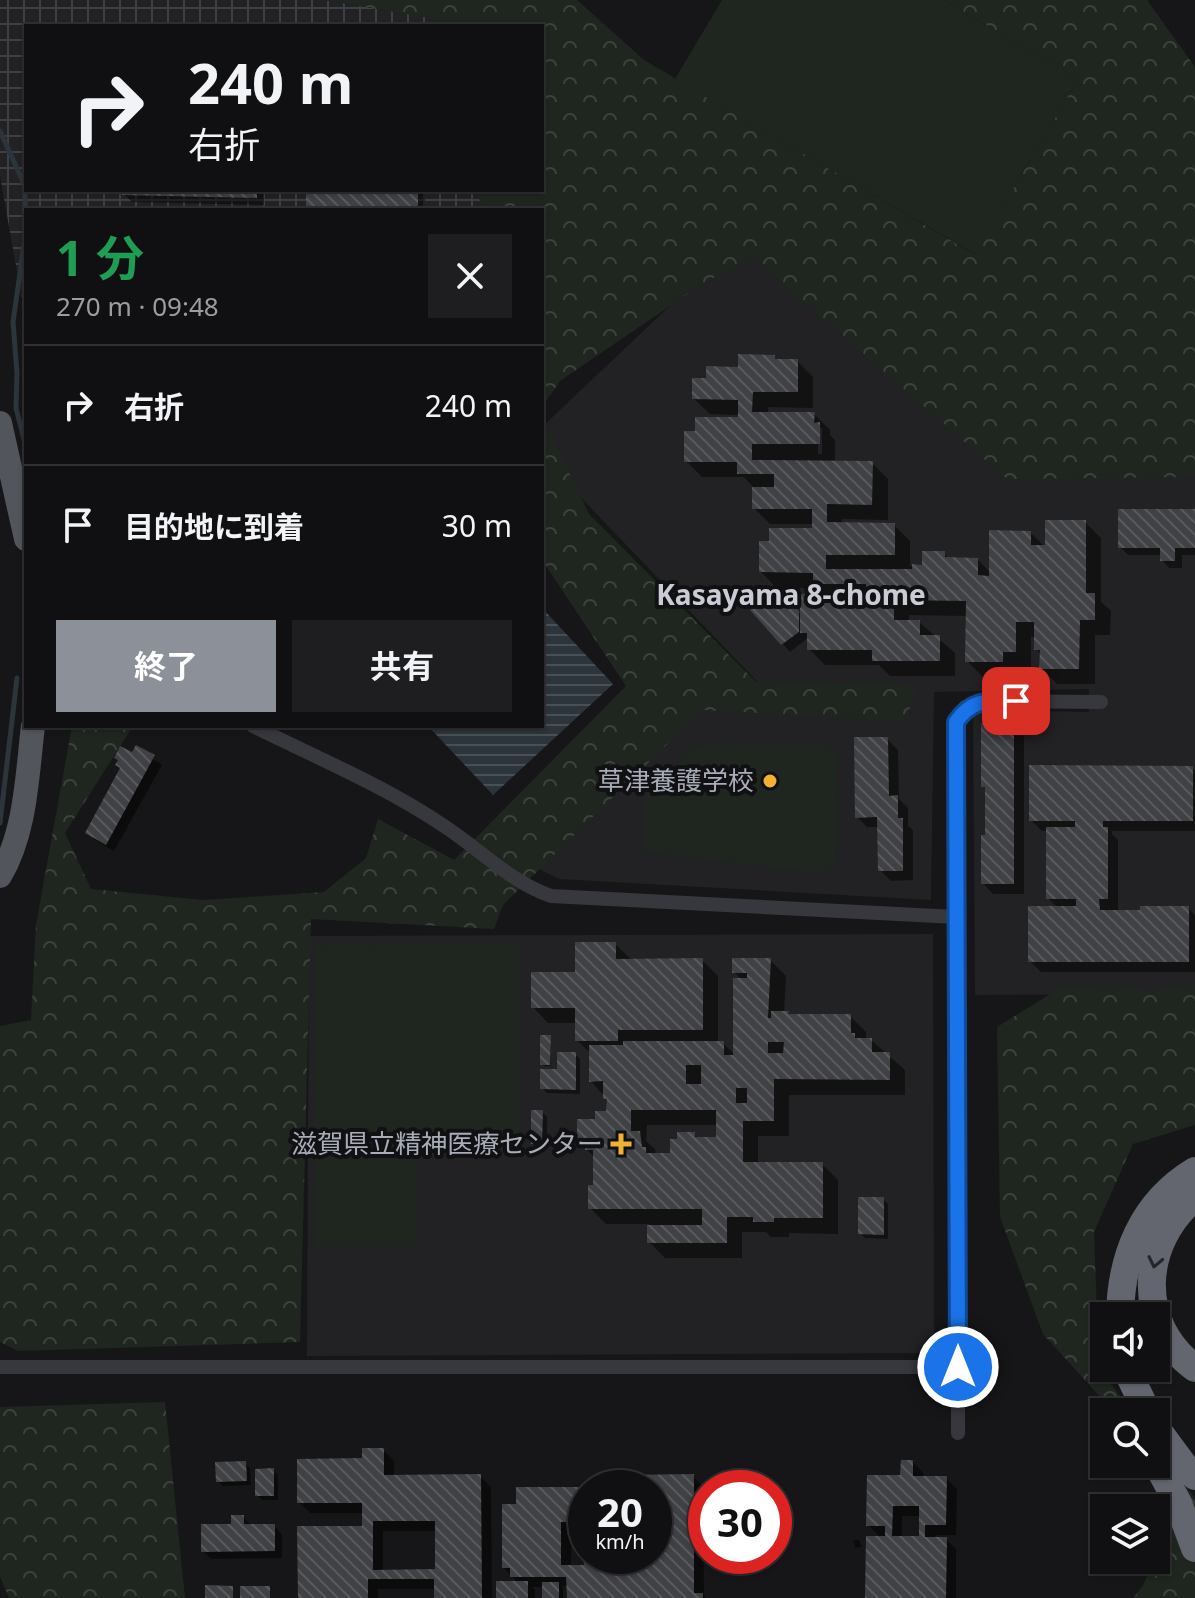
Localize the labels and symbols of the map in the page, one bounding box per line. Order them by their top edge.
district label: Kasayama 8-chome [656,575,926,613]
pin [982,667,1050,735]
place label: 草津養護学校 [598,762,754,798]
marker: 草津養護学校 [761,772,779,790]
place label: 滋賀県立精神医療センター [291,1125,603,1161]
marker: 滋賀県立精神医療センター [610,1133,632,1155]
one-way arrow [1147,1255,1164,1268]
position arrow [916,1325,1000,1409]
speed limit sign: 30 [688,1470,792,1574]

